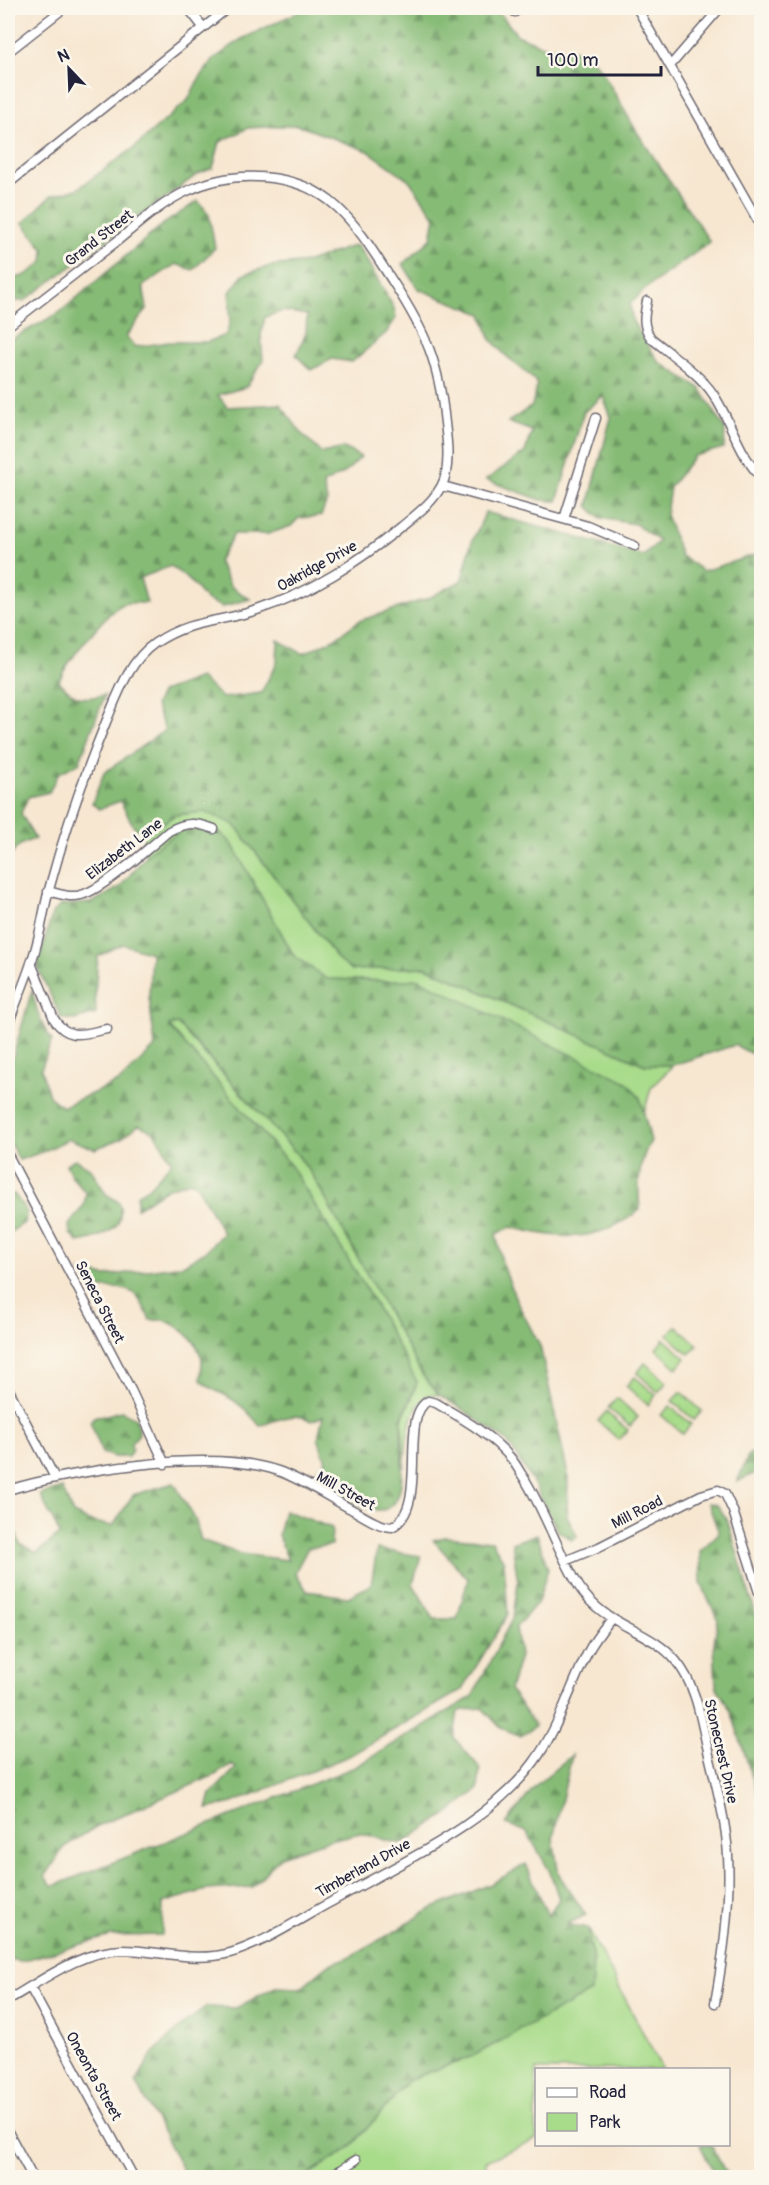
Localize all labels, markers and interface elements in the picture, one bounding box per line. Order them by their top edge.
north arrow [39,39,99,99]
scale bar [538,39,661,77]
text: N [55,45,73,67]
text: 100 m [547,49,599,72]
street label: Grand Street [61,205,138,271]
street label: Oakridge Drive [274,536,361,596]
street label: Elizabeth Lane [82,814,167,884]
street label: Seneca Street [71,1258,129,1348]
street label: Mill Street [313,1467,379,1516]
street label: Mill Road [608,1492,666,1533]
street label: Stonecrest Drive [699,1697,742,1806]
street label: Timberland Drive [313,1834,414,1902]
street label: Oneonta Street [61,2029,126,2125]
legend [535,2068,730,2146]
text: Road [589,2081,626,2104]
text: Park [589,2111,621,2134]

